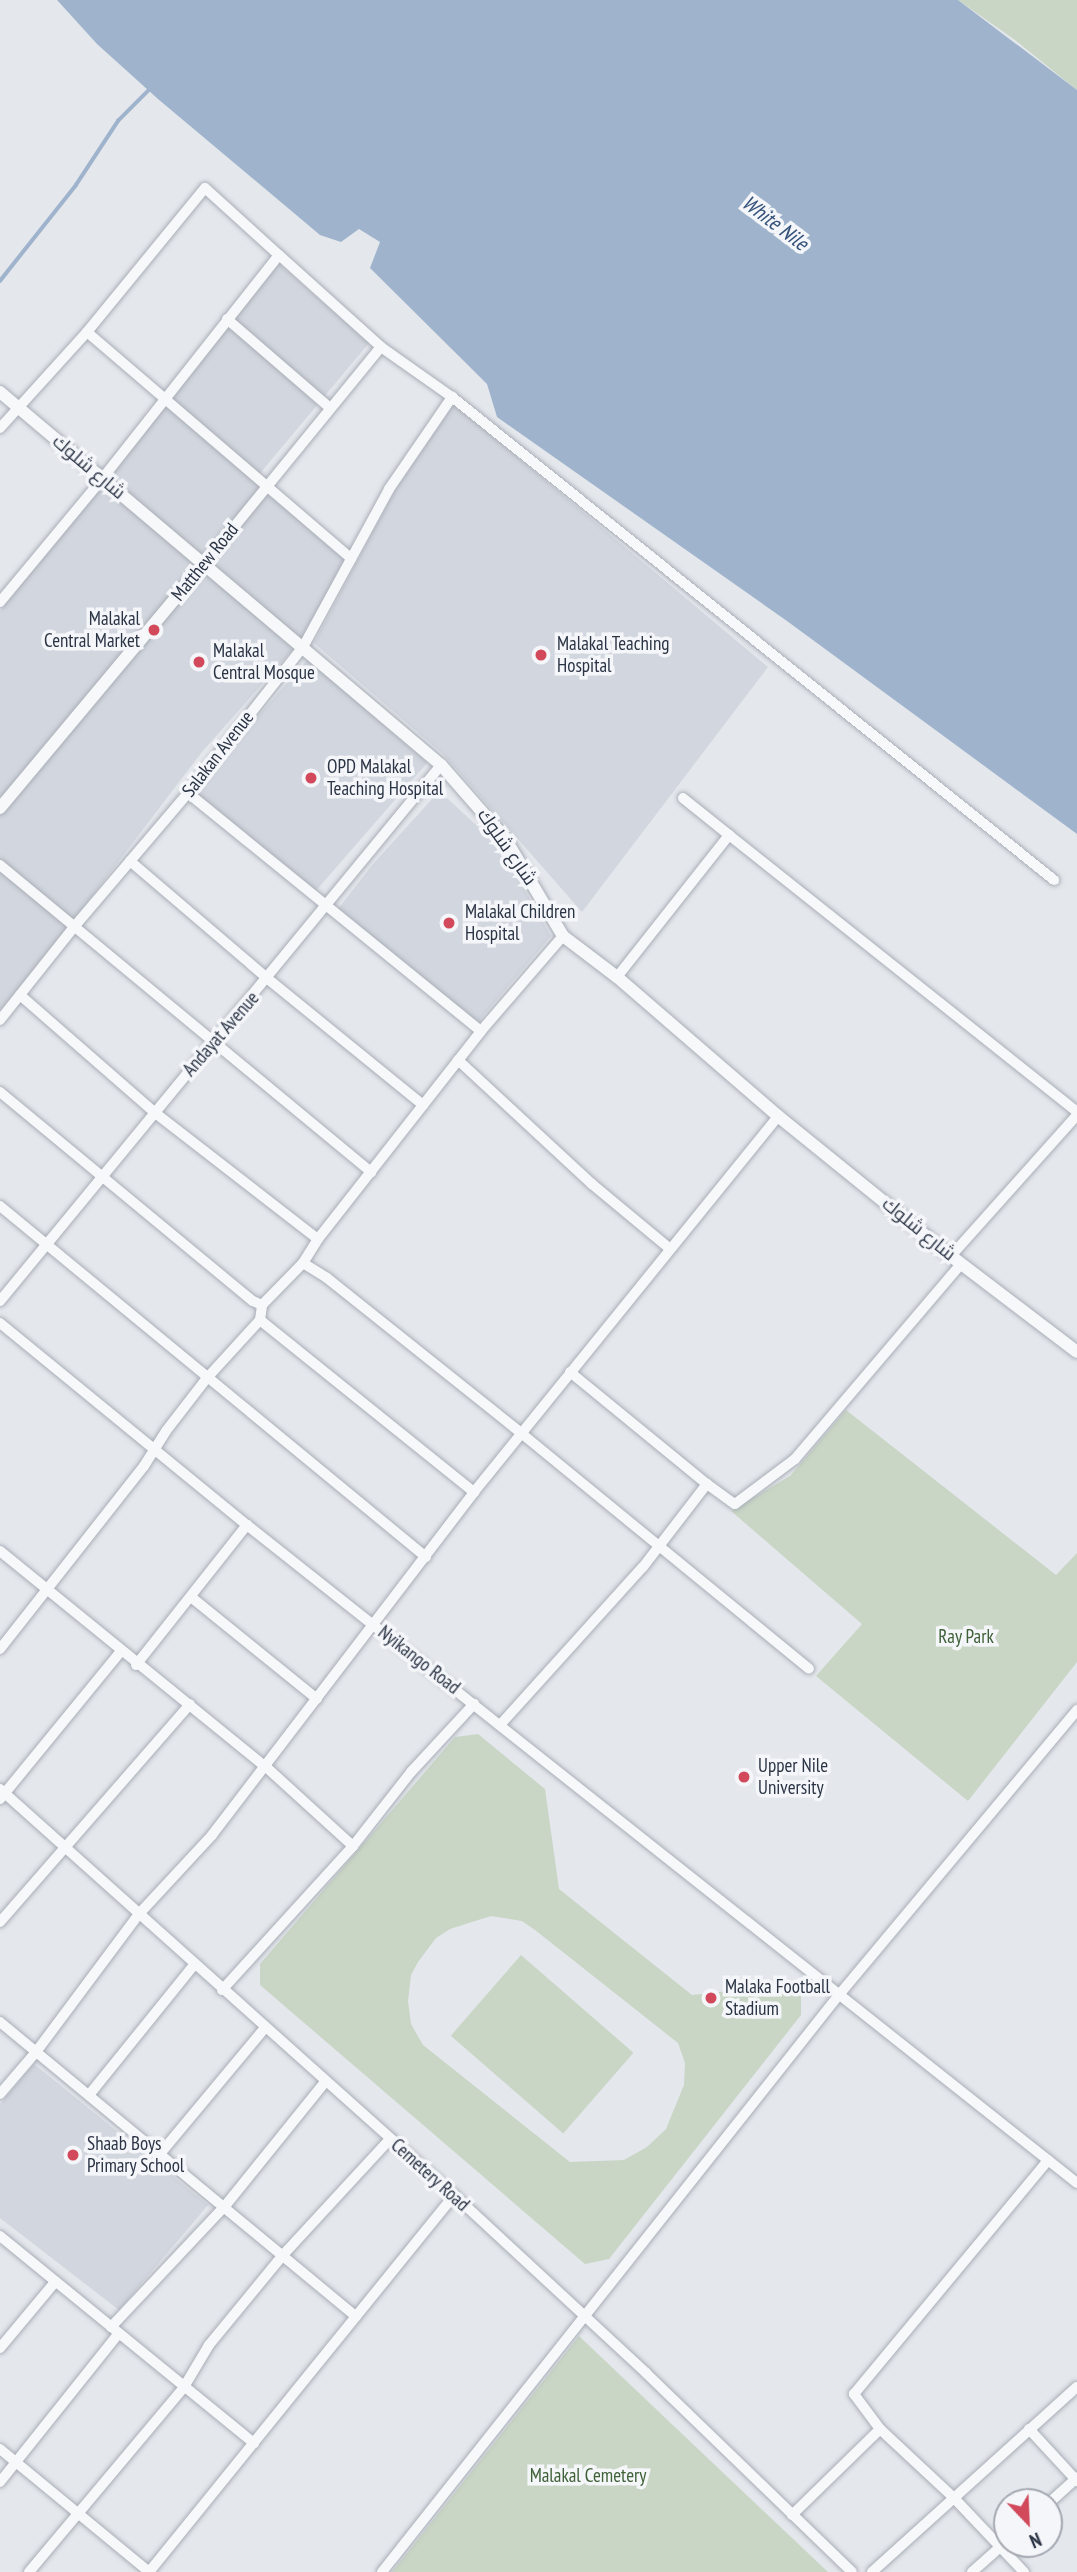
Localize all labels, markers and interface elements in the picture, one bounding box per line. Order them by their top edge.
water label: White Nile [737,190,813,256]
street label: شارع شلوك [48,430,130,504]
street label: Matthew Road [167,518,243,606]
place label: Malakal Central Market [44,608,140,652]
marker: Malakal Central Market [146,622,162,638]
place label: Malakal Teaching Hospital [557,633,670,677]
place label: Malakal Central Mosque [213,640,315,684]
marker: Malakal Teaching Hospital [531,645,551,665]
marker: Malakal Central Mosque [191,654,207,670]
street label: Salakan Avenue [177,706,259,802]
place label: OPD Malakal Teaching Hospital [327,756,443,800]
marker: OPD Malakal Teaching Hospital [301,768,321,788]
street label: شارع شلوك [472,804,542,890]
place label: Malakal Children Hospital [465,901,575,945]
marker: Malakal Children Hospital [439,913,459,933]
street label: Andayat Avenue [178,987,264,1081]
street label: شارع شلوك [878,1192,960,1266]
street label: Nyikango Road [374,1621,464,1699]
park label: Ray Park [938,1626,994,1648]
place label: Upper Nile University [758,1755,828,1799]
marker: Upper Nile University [736,1769,752,1785]
place label: Malaka Football Stadium [725,1976,830,2020]
marker: Malaka Football Stadium [703,1990,719,2006]
place label: Shaab Boys Primary School [87,2133,185,2177]
street label: Cemetery Road [386,2134,474,2216]
marker: Shaab Boys Primary School [65,2147,81,2163]
park label: Malakal Cemetery [530,2465,646,2487]
north arrow [993,2488,1063,2558]
text: N [1026,2527,1045,2554]

